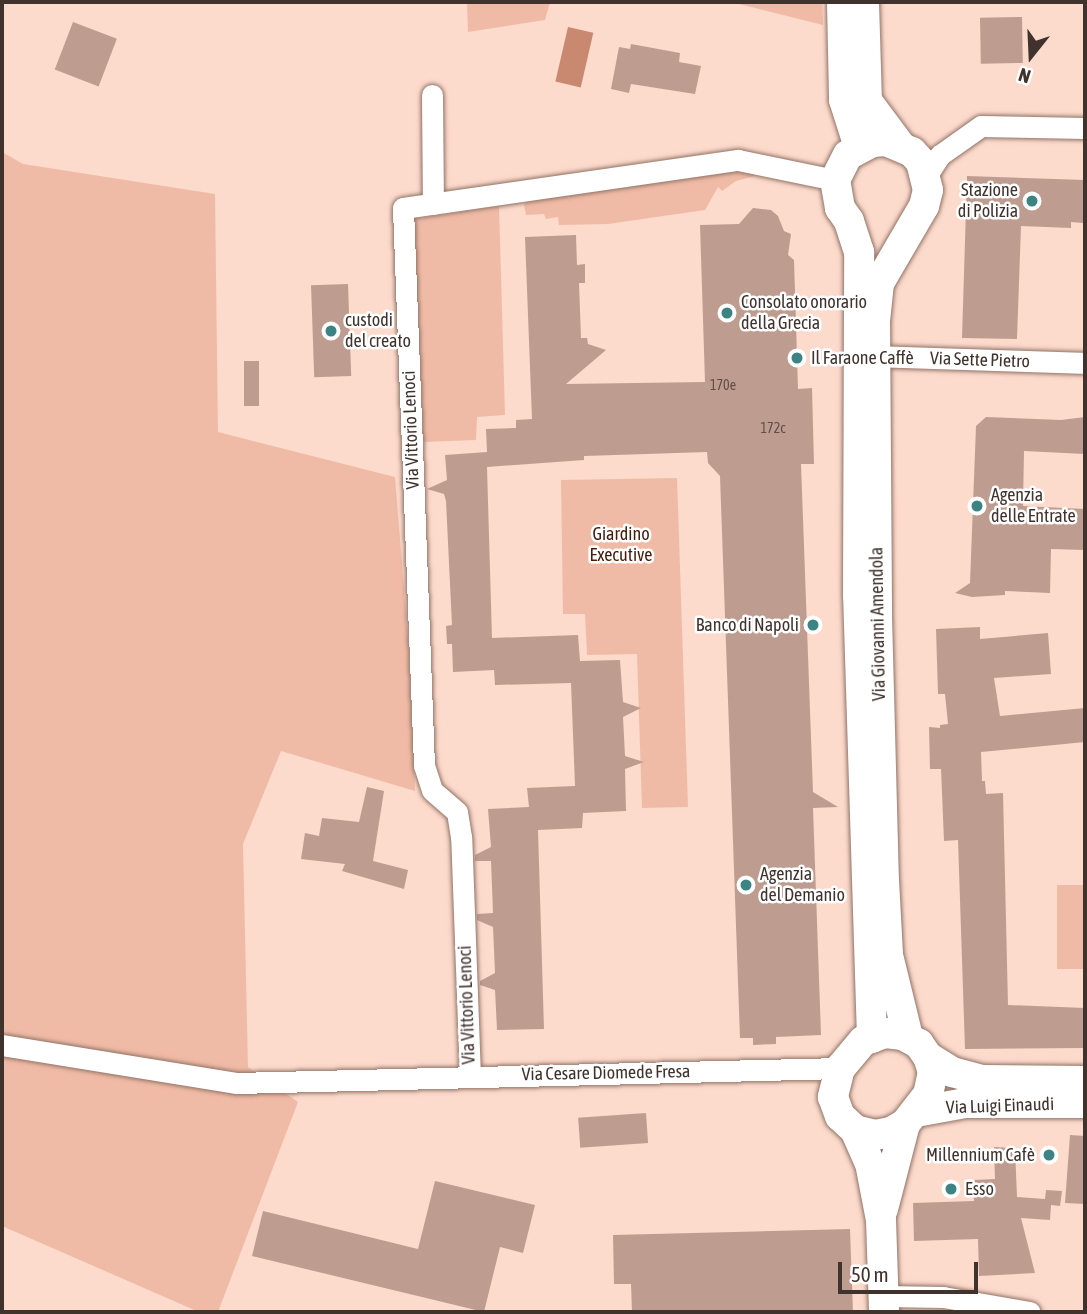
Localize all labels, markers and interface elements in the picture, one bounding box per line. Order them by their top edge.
north arrow [996,21,1066,91]
text: N [1016,64,1033,88]
place label: Stazione di Polizia [958,180,1018,222]
marker: Stazione di Polizia [1024,193,1040,209]
place label: Consolato onorario della Grecia [741,292,867,334]
marker: Consolato onorario della Grecia [719,305,735,321]
place label: custodi del creato [345,310,411,352]
marker: custodi del creato [323,323,339,339]
place label: Il Faraone Caffè [811,347,914,369]
street label: Via Sette Pietro [930,347,1030,373]
marker: Il Faraone Caffè [789,350,805,366]
street label: Via Vittorio Lenoci [398,370,424,490]
house number: 170e [710,377,736,393]
house number: 172c [761,420,785,436]
place label: Agenzia delle Entrate [991,485,1076,528]
marker: Agenzia delle Entrate [969,498,985,514]
park label: Giardino Executive [590,524,652,566]
street label: Via Giovanni Amendola [866,547,890,701]
place label: Banco di Napoli [696,614,799,636]
marker: Banco di Napoli [805,617,821,633]
place label: Agenzia del Demanio [760,864,845,906]
marker: Agenzia del Demanio [738,877,754,893]
street label: Via Vittorio Lenoci [454,945,480,1065]
street label: Via Cesare Diomede Fresa [521,1061,691,1085]
street label: Via Luigi Einaudi [946,1093,1054,1119]
place label: Millennium Cafè [926,1144,1035,1166]
marker: Millennium Cafè [1041,1147,1057,1163]
place label: Esso [965,1178,994,1200]
marker: Esso [943,1181,959,1197]
scale bar [842,1248,982,1292]
text: 50 m [851,1262,889,1286]

